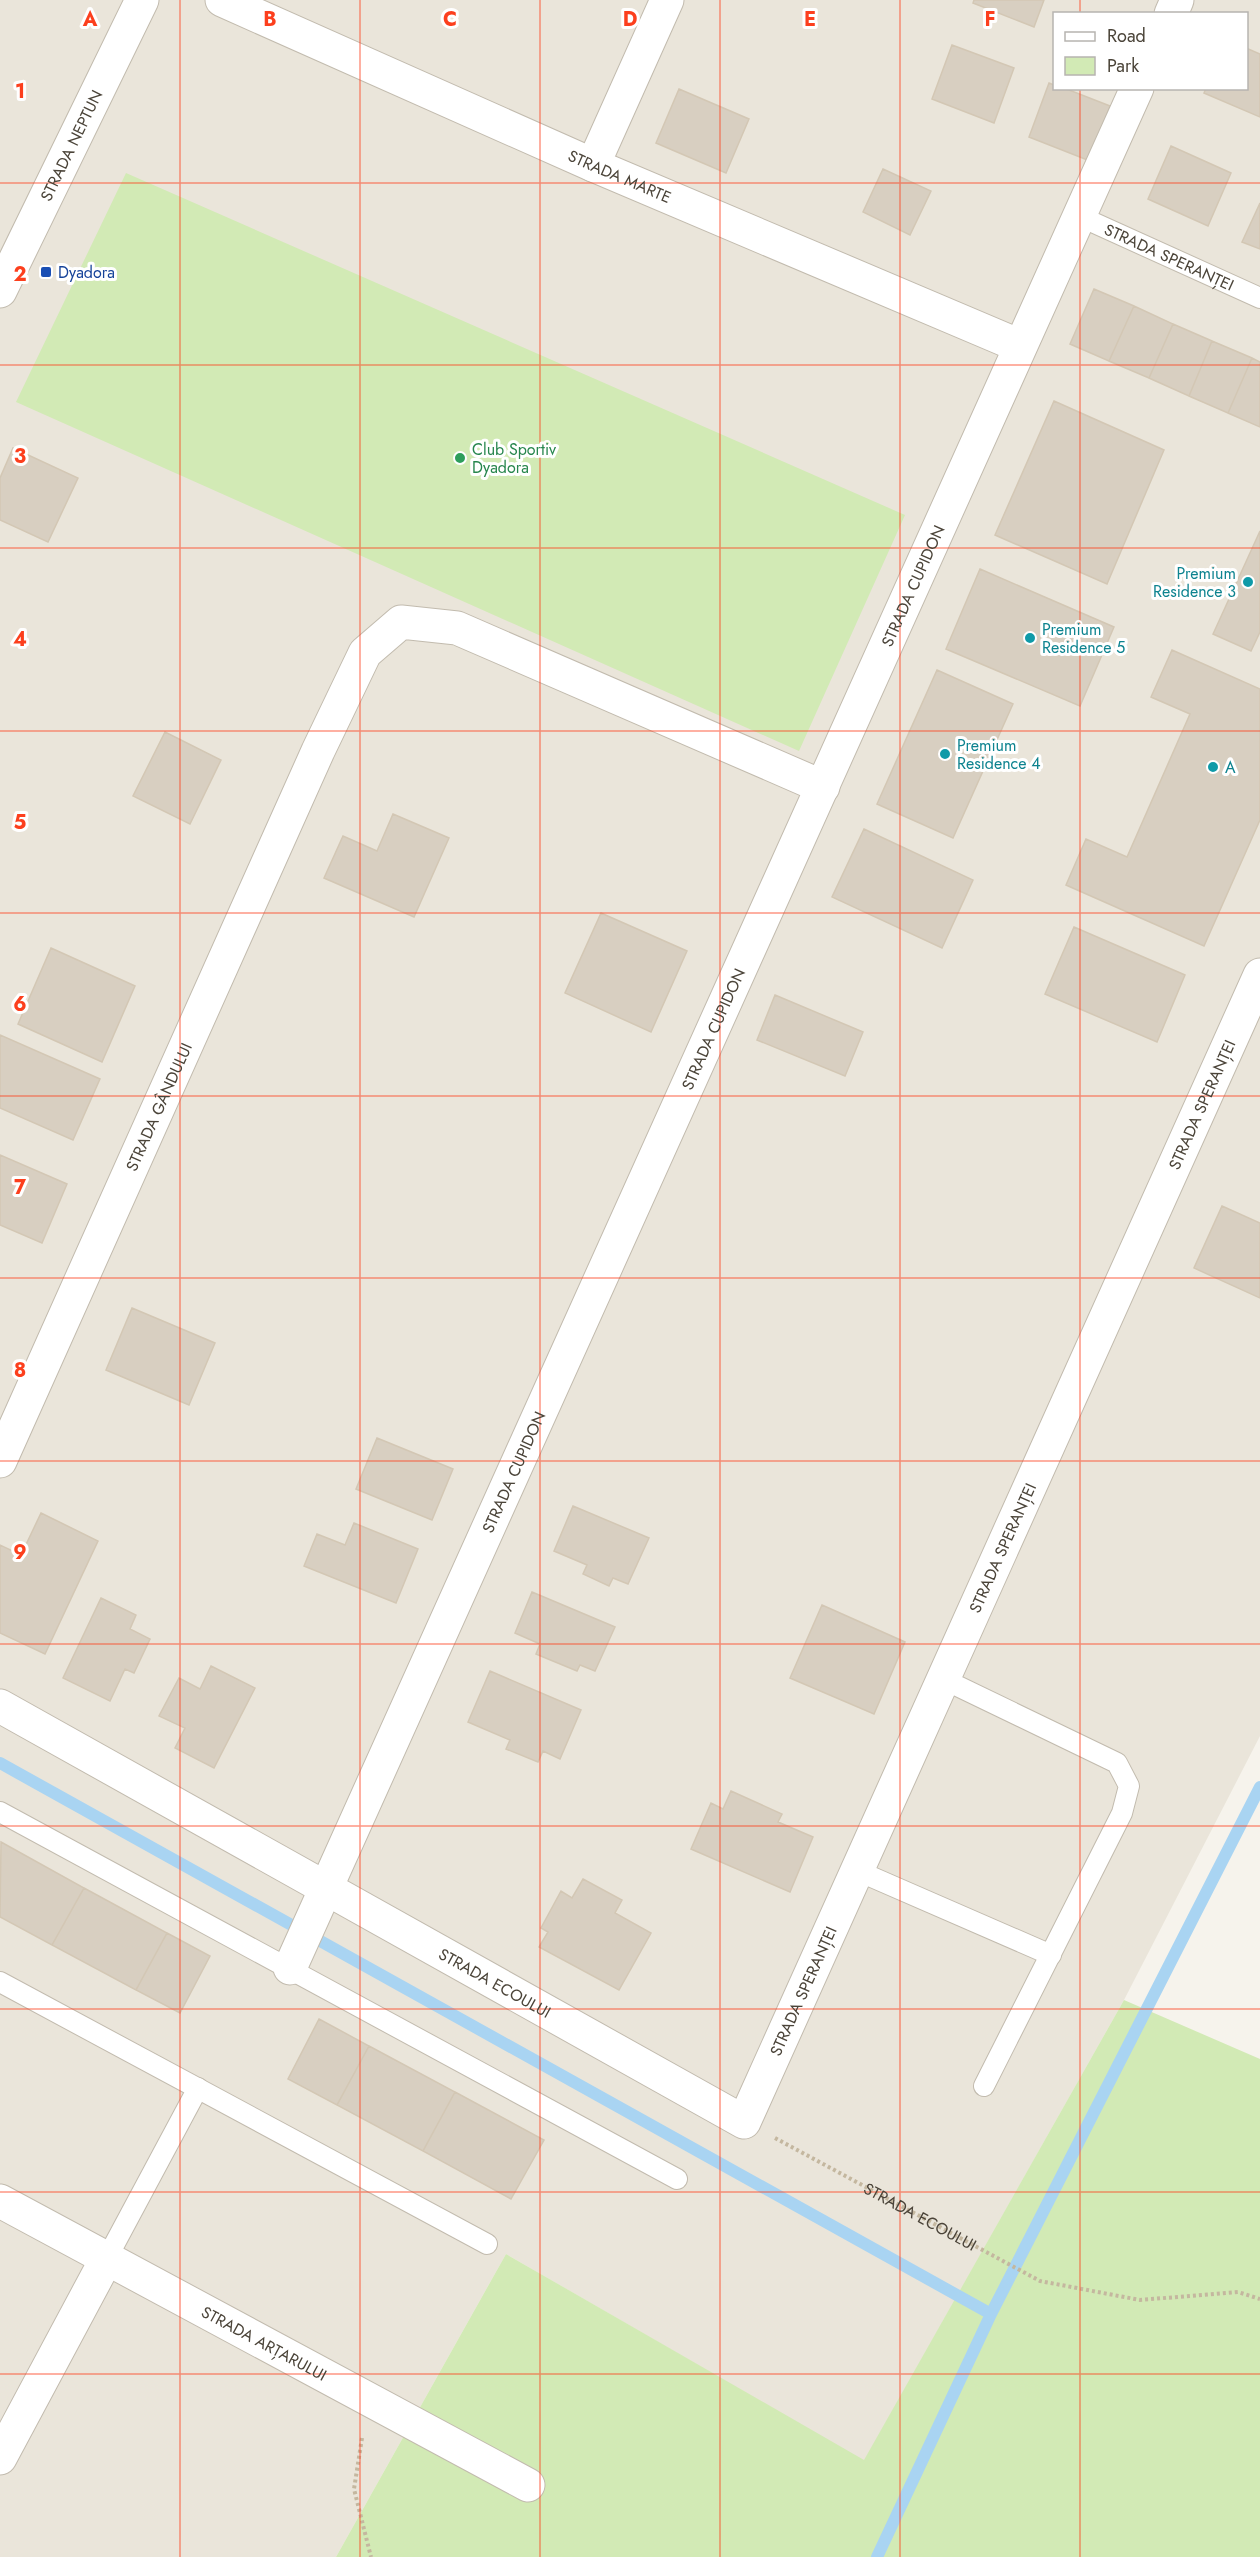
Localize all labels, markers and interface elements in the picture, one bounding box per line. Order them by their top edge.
text: A [82,5,98,34]
text: B [263,5,277,34]
text: C [443,5,457,34]
text: D [623,5,637,34]
text: E [804,5,816,34]
text: F [984,5,996,34]
legend [1053,12,1248,90]
text: Road [1107,23,1146,49]
text: Park [1107,53,1139,79]
text: 1 [15,77,25,106]
street label: STRADA NEPTUN [34,86,108,205]
street label: STRADA MARTE [564,144,675,208]
street label: STRADA SPERANȚEI [1101,217,1238,296]
text: 2 [13,260,27,289]
place label: Dyadora [58,261,115,284]
marker: Dyadora [39,265,53,279]
place label: Club Sportiv Dyadora [472,438,557,479]
text: 3 [14,442,26,471]
marker: Club Sportiv Dyadora [453,451,467,465]
street label: STRADA CUPIDON [875,521,950,650]
place label: Premium Residence 3 [1153,562,1236,603]
marker: Premium Residence 3 [1241,575,1255,589]
place label: Premium Residence 5 [1042,618,1125,659]
text: 4 [13,625,27,654]
marker: Premium Residence 5 [1023,631,1037,645]
place label: Premium Residence 4 [957,734,1041,775]
marker: Premium Residence 4 [938,747,952,761]
place label: A [1225,756,1236,779]
marker: A [1206,760,1220,774]
text: 5 [14,808,27,837]
street label: STRADA CUPIDON [676,964,751,1093]
text: 6 [13,990,27,1019]
street label: STRADA SPERANȚEI [1162,1036,1241,1173]
street label: STRADA GÂNDULUI [120,1039,197,1175]
text: 7 [14,1173,27,1202]
text: 8 [14,1356,26,1385]
street label: STRADA CUPIDON [476,1407,551,1537]
street label: STRADA SPERANȚEI [963,1479,1042,1616]
text: 9 [13,1538,27,1567]
street label: STRADA SPERANȚEI [764,1922,842,2060]
street label: STRADA ECOULUI [435,1942,555,2023]
street label: STRADA ECOULUI [860,2177,981,2256]
street label: STRADA ARȚARULUI [197,2300,331,2386]

